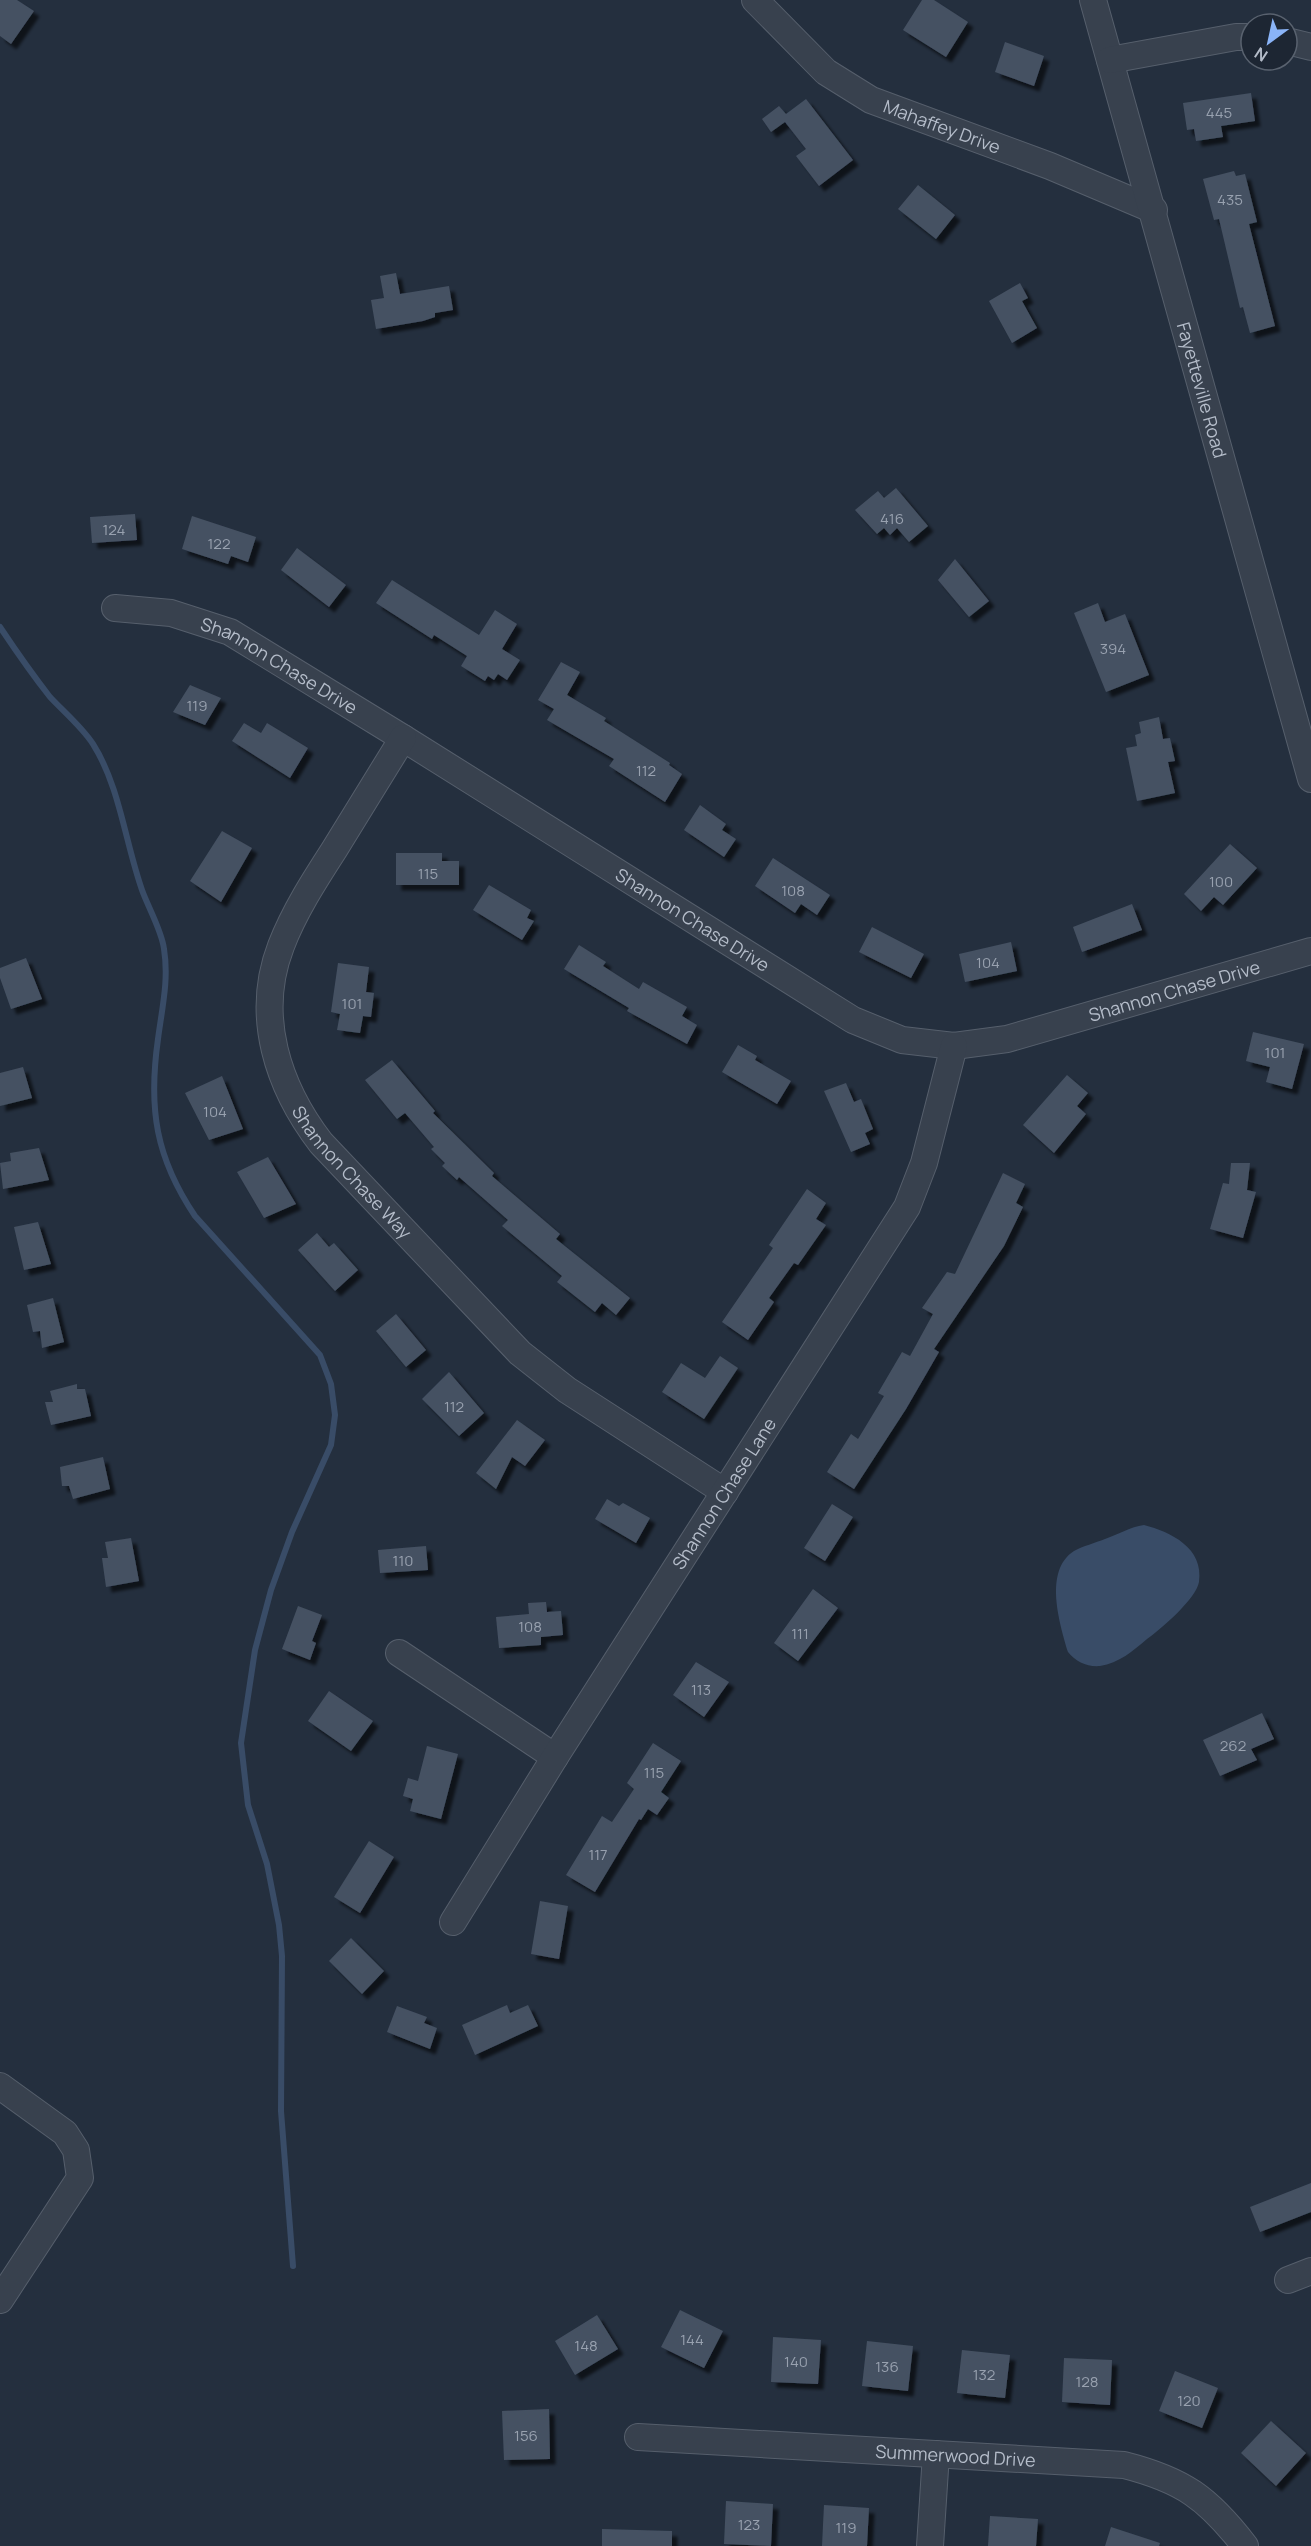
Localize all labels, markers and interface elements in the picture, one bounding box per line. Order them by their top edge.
north arrow [1239,12,1299,72]
text: N [1250,42,1272,67]
street label: Mahaffey Drive [880,94,1004,159]
house number: 445 [1206,102,1232,123]
house number: 435 [1217,189,1243,210]
street label: Fayetteville Road [1172,319,1233,461]
house number: 416 [880,508,904,529]
house number: 124 [103,519,126,540]
house number: 122 [208,533,230,554]
street label: Shannon Chase Drive [198,611,362,719]
house number: 394 [1100,638,1126,659]
house number: 119 [186,695,208,716]
house number: 112 [636,760,656,781]
street label: Shannon Chase Drive [611,862,774,977]
house number: 115 [418,863,438,884]
house number: 100 [1209,871,1233,892]
house number: 108 [781,880,805,901]
house number: 104 [976,952,1000,973]
street label: Shannon Chase Drive [1086,954,1263,1027]
house number: 101 [342,993,362,1014]
house number: 101 [1265,1042,1285,1063]
house number: 104 [203,1101,227,1122]
street label: Shannon Chase Way [287,1101,418,1244]
house number: 112 [444,1396,464,1417]
street label: Shannon Chase Lane [666,1413,781,1574]
house number: 110 [393,1550,413,1571]
house number: 108 [518,1616,542,1637]
house number: 111 [791,1623,809,1644]
house number: 113 [691,1679,711,1700]
house number: 262 [1220,1735,1246,1756]
house number: 115 [644,1762,664,1783]
house number: 117 [588,1844,608,1865]
house number: 144 [680,2329,704,2350]
house number: 148 [574,2335,598,2356]
house number: 140 [784,2351,808,2372]
house number: 136 [875,2356,899,2377]
house number: 132 [973,2364,995,2385]
house number: 128 [1075,2371,1099,2392]
house number: 120 [1177,2390,1201,2411]
house number: 156 [514,2425,538,2446]
street label: Summerwood Drive [875,2439,1036,2472]
house number: 123 [738,2514,760,2535]
house number: 119 [835,2517,857,2538]

